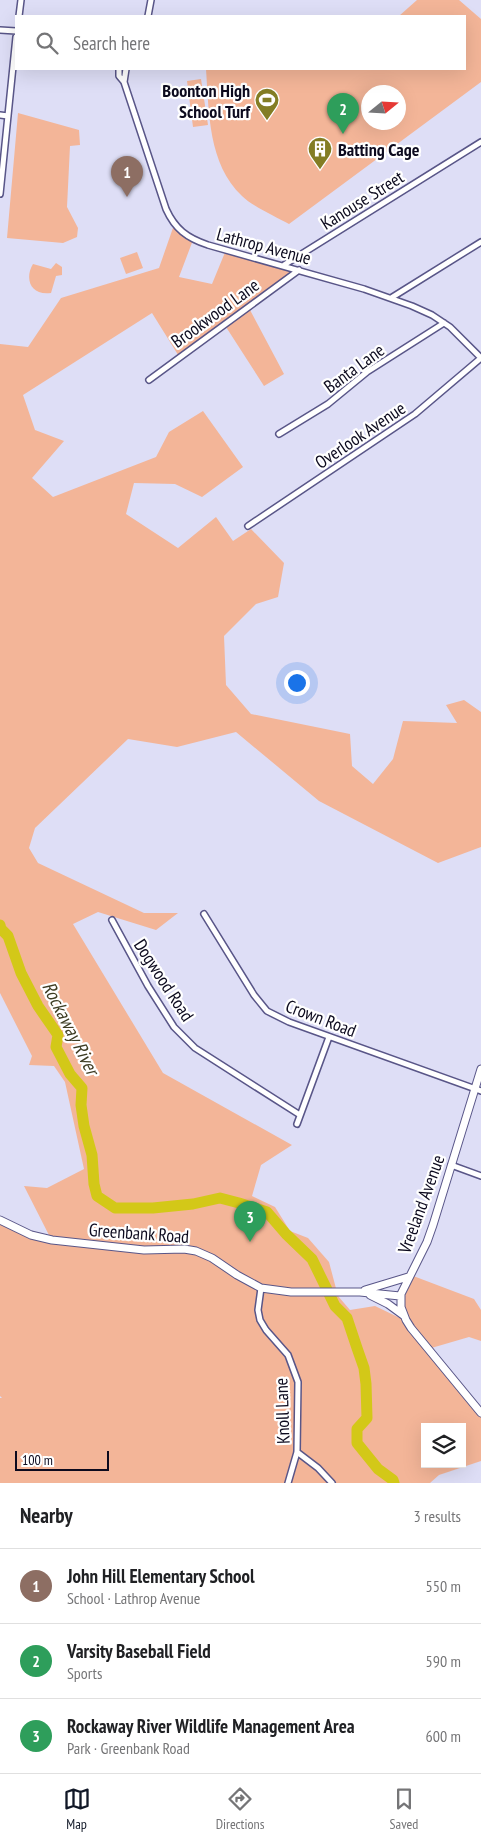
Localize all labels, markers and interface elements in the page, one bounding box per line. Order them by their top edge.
search box [15,15,466,70]
icon: search [33,29,61,57]
text: Search here [73,31,150,55]
place label: Boonton High School Turf [162,79,251,123]
north arrow [361,85,406,130]
sports icon: Boonton High School Turf [254,87,280,121]
pin: 2 [327,93,359,134]
building icon: Batting Cage [307,136,333,170]
place label: Batting Cage [338,138,420,161]
pin: 1 [111,156,143,197]
street label: Kanouse Street [316,165,408,235]
street label: Lathrop Avenue [214,222,314,270]
street label: Brookwood Lane [166,273,264,353]
street label: Banta Lane [319,338,389,398]
street label: Overlook Avenue [310,396,410,474]
your location [284,670,310,696]
street label: Dogwood Road [129,935,199,1025]
water label: Rockaway River [37,977,106,1081]
street label: Crown Road [283,994,359,1042]
street label: Vreeland Avenue [392,1152,449,1257]
pin: 3 [234,1201,266,1242]
street label: Greenbank Road [88,1218,190,1248]
street label: Knoll Lane [269,1378,295,1444]
map controls [421,1423,466,1468]
button: layers [421,1423,466,1468]
scale bar [15,1448,109,1471]
text: 100 m [22,1451,53,1469]
text: Nearby [20,1502,73,1529]
text: 3 results [414,1506,461,1526]
text: John Hill Elementary School [67,1564,255,1588]
text: 1 [32,1576,40,1596]
text: 550 m [426,1576,461,1596]
text: School · Lathrop Avenue [67,1588,200,1608]
text: Varsity Baseball Field [67,1639,211,1663]
text: 2 [32,1651,40,1671]
text: 590 m [426,1651,461,1671]
text: Sports [67,1663,102,1683]
text: Rockaway River Wildlife Management Area [67,1714,355,1738]
text: 3 [32,1726,40,1746]
text: 600 m [426,1726,461,1746]
text: Park · Greenbank Road [67,1738,190,1758]
tab: Map [63,1785,91,1833]
tab: Directions [216,1785,264,1833]
tab: Saved [390,1785,418,1833]

